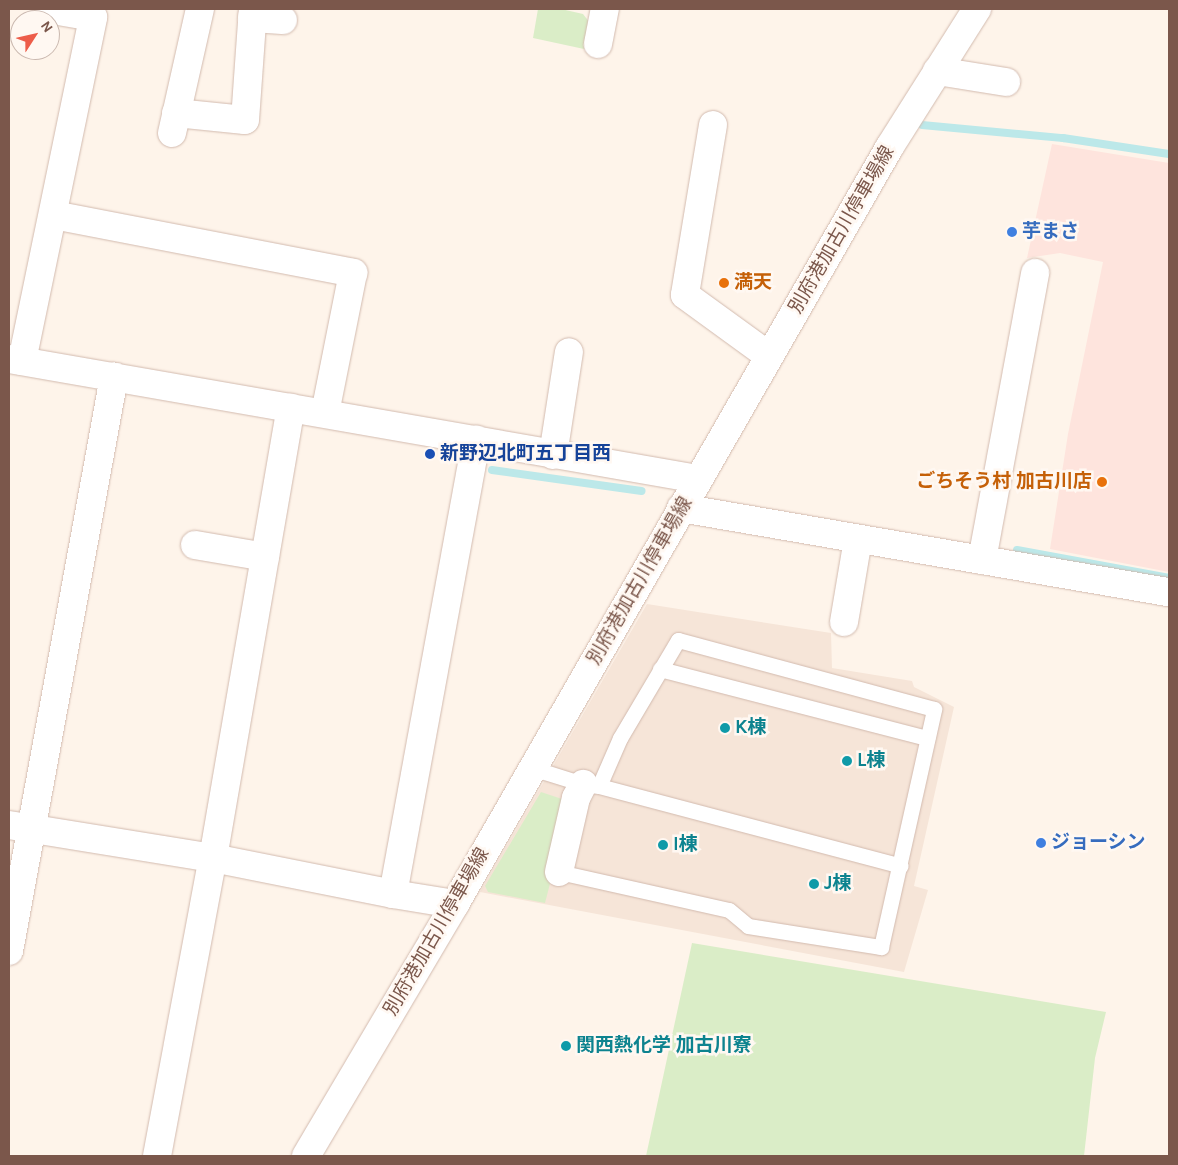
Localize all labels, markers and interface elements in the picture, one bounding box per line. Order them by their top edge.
north arrow [10,10,60,60]
text: N [37,18,57,36]
street label: 別府港加古川停車場線 [785,142,899,318]
place label: 芋まさ [1022,221,1079,243]
marker: 芋まさ [1006,226,1018,238]
place label: 満天 [734,272,772,294]
marker: 満天 [718,277,730,289]
place label: 新野辺北町五丁目西 [440,443,611,465]
marker: 新野辺北町五丁目西 [424,448,436,460]
place label: ごちそう村 加古川店 [916,471,1092,493]
marker: ごちそう村 加古川店 [1096,476,1108,488]
street label: 別府港加古川停車場線 [583,493,697,669]
place label: K棟 [735,717,766,739]
marker: K棟 [719,722,731,734]
place label: L棟 [857,750,885,772]
marker: L棟 [841,755,853,767]
place label: ジョーシン [1051,832,1146,854]
place label: I棟 [673,834,698,856]
marker: ジョーシン [1035,837,1047,849]
marker: I棟 [657,839,669,851]
street label: 別府港加古川停車場線 [380,844,494,1020]
place label: J棟 [824,873,851,895]
marker: J棟 [808,878,820,890]
place label: 関西熱化学 加古川寮 [576,1035,752,1057]
marker: 関西熱化学 加古川寮 [560,1040,572,1052]

